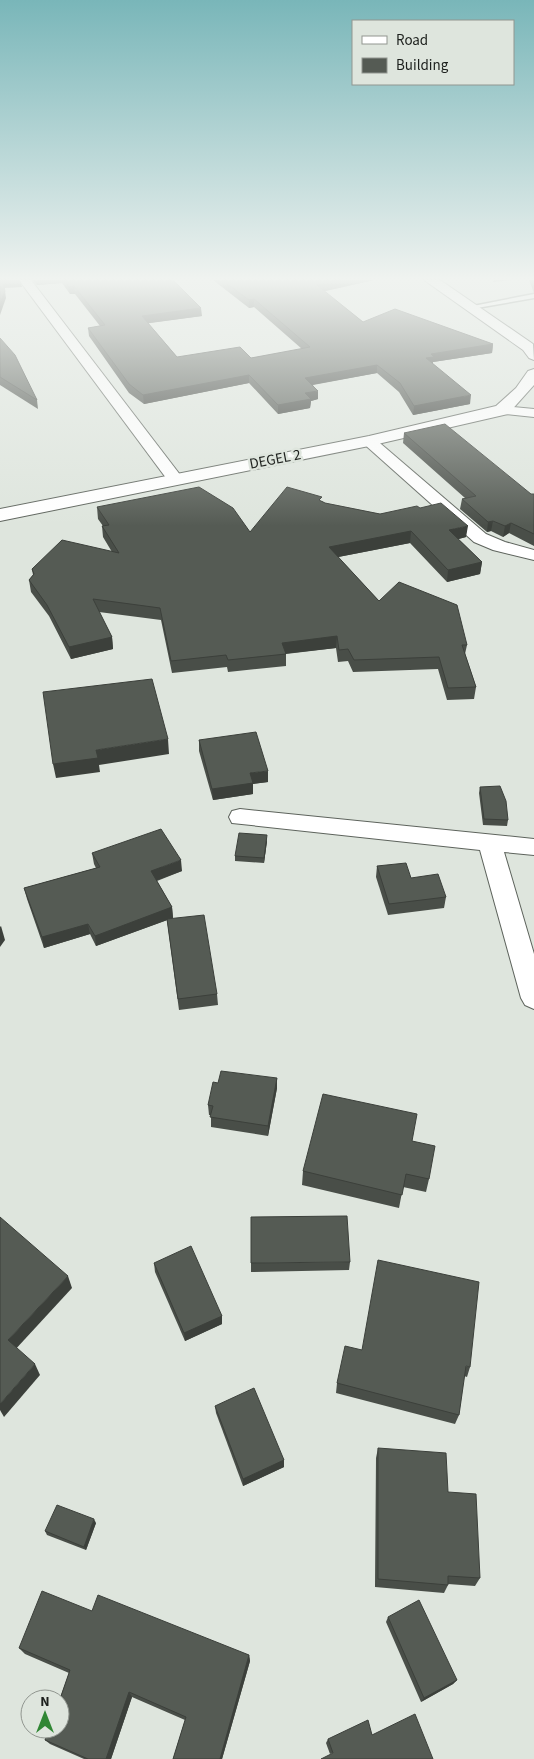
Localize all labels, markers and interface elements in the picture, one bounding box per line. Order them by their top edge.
legend [352,20,514,85]
text: Road [396,30,428,51]
text: Building [396,55,449,76]
street label: DEGEL 2 [248,444,303,475]
north arrow [20,1689,70,1739]
text: N [40,1692,50,1712]

